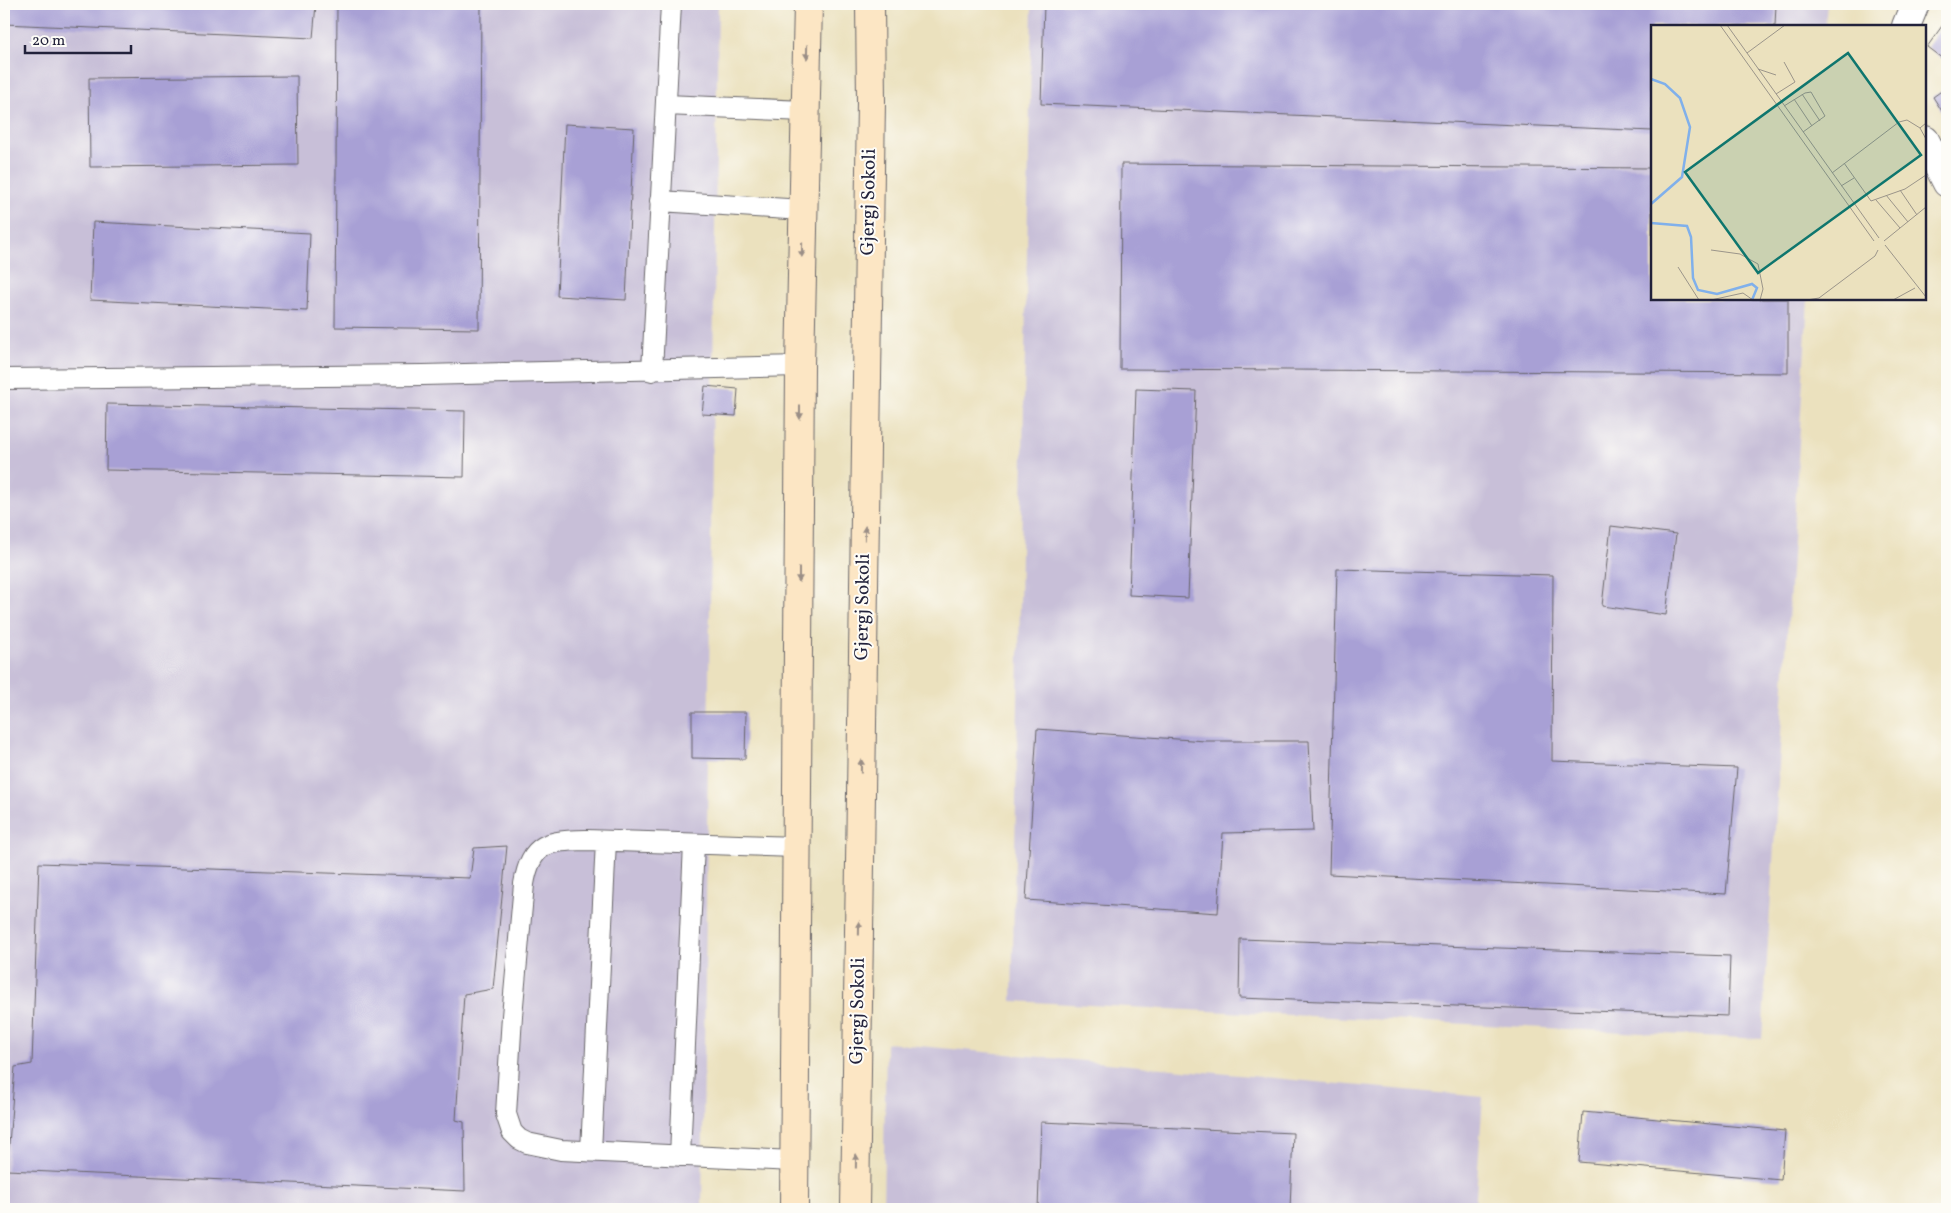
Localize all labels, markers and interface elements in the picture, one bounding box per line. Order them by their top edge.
scale bar [25,22,131,54]
inset map [1651,25,1926,300]
text: 20 m [32,31,65,52]
one-way arrow [802,45,810,61]
street label: Gjergj Sokoli [855,148,883,256]
one-way arrow [798,242,806,258]
one-way arrow [796,405,804,421]
one-way arrow [861,525,869,541]
street label: Gjergj Sokoli [849,553,877,661]
one-way arrow [794,567,802,583]
one-way arrow [857,757,865,773]
one-way arrow [855,920,863,936]
street label: Gjergj Sokoli [844,957,872,1065]
one-way arrow [852,1152,860,1168]

